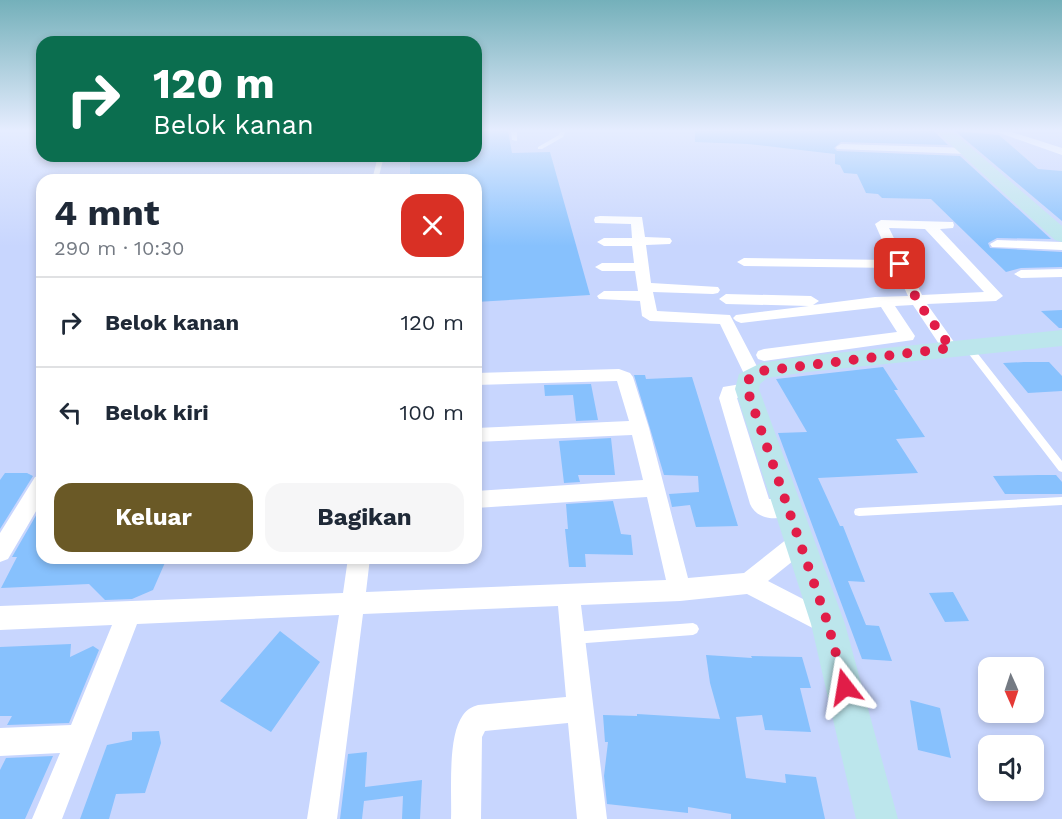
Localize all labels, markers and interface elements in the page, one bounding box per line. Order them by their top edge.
text: 120 m [153,59,275,108]
icon: right [54,60,132,138]
text: Belok kanan [153,109,314,141]
text: 4 mnt [54,192,159,234]
button: close [401,194,464,257]
text: 290 m · 10:30 [54,236,184,260]
pin [874,238,925,289]
icon: arrive [883,247,916,280]
icon: right [54,306,87,339]
text: Belok kanan [105,310,239,335]
text: 120 m [400,310,464,335]
icon: left [54,396,87,429]
text: Belok kiri [105,400,209,425]
text: 100 m [400,400,464,425]
button: Keluar [54,483,253,552]
button: Bagikan [265,483,464,552]
position arrow [813,655,877,719]
north arrow [978,657,1044,723]
map controls [978,657,1044,801]
button: sound [978,735,1044,801]

